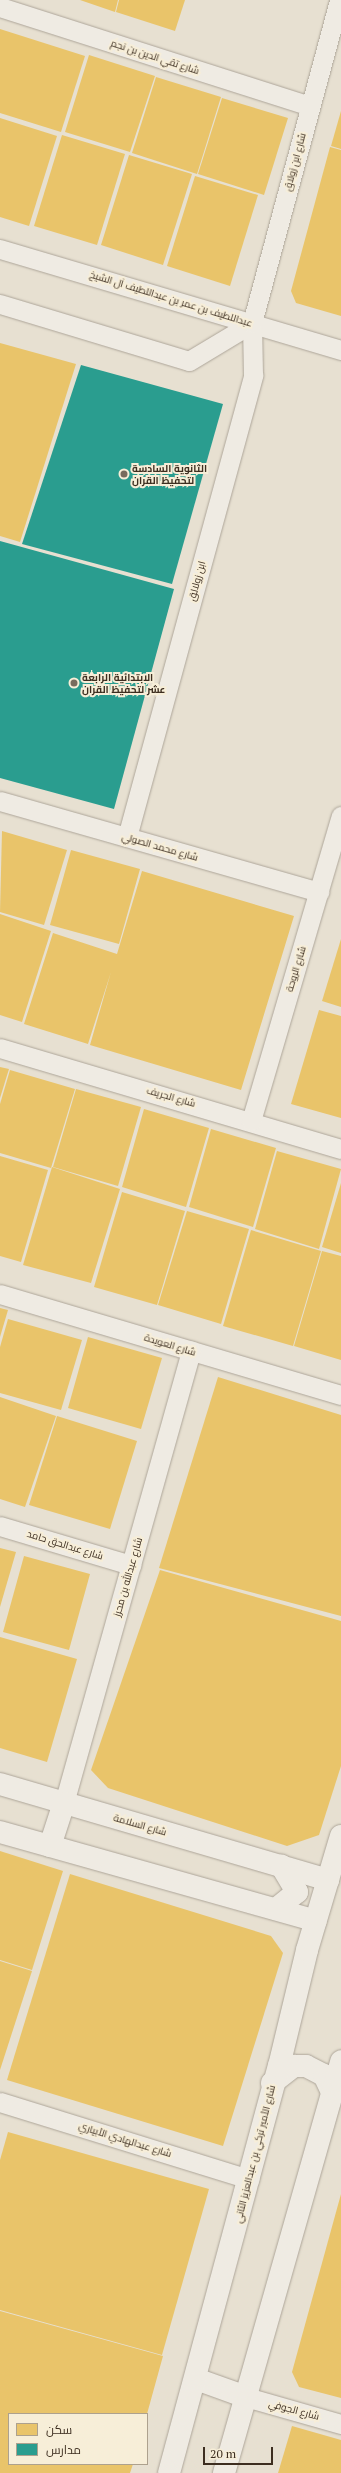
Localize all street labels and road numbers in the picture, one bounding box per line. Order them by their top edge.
street label: شارع تقي الدين بن نجم [109,37,201,77]
street label: شارع ابن زولاق [281,132,309,192]
street label: عبداللطيف بن عمر بن عبداللطيف آل الشيخ [88,268,254,330]
street label: ابن زولالق [186,560,208,602]
street label: شارع محمد الصولي [121,830,199,864]
street label: شارع الروحة [283,945,309,993]
street label: شارع الجريف [145,1084,197,1110]
street label: شارع العويدة [143,1331,197,1359]
street label: شارع عبدالحق حامد [25,1528,105,1562]
street label: شارع عبدالله بن محرز [111,1536,145,1618]
street label: شارع السلامة [112,1812,168,1838]
street label: شارع الأمير تركي بن عبدالعزيز الثاني [232,2084,278,2224]
street label: شارع عبدالهادي الأبياري [77,2120,173,2160]
street label: شارع الجوفي [267,2397,321,2423]

